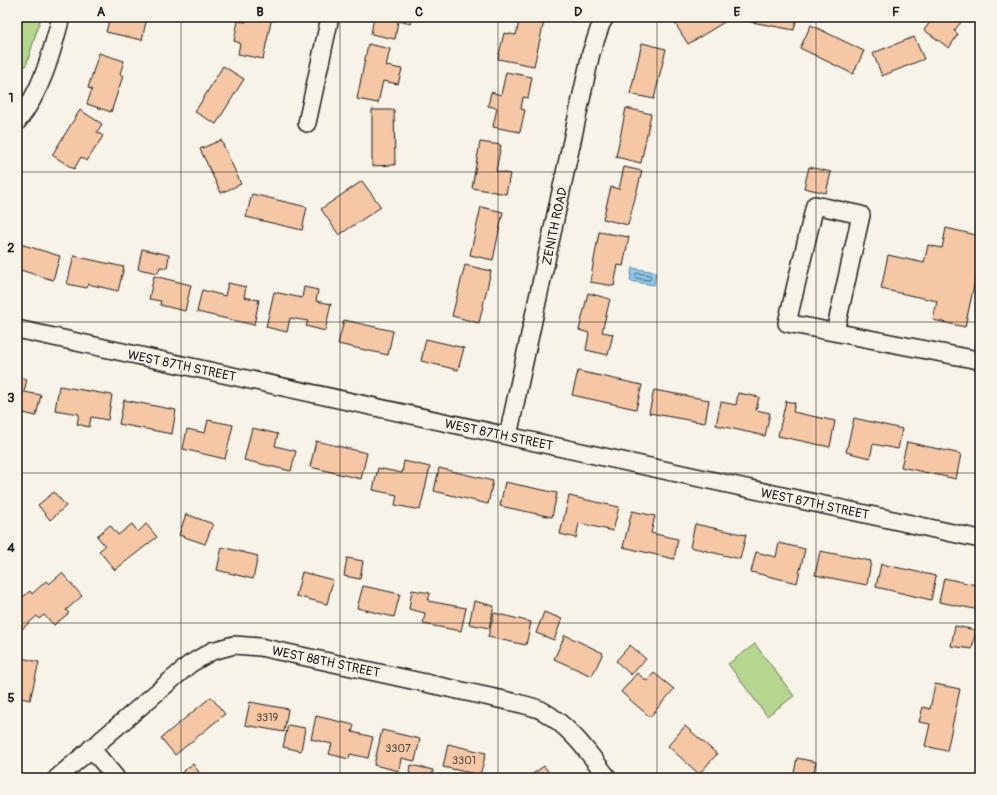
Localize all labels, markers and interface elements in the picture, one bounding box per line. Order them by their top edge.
text: A [97,4,106,20]
text: B [256,4,264,20]
text: C [415,4,423,20]
text: D [574,4,582,20]
text: E [734,4,741,20]
text: F [892,4,900,20]
text: 1 [8,90,14,106]
street label: ZENITH ROAD [539,186,571,267]
text: 2 [7,240,15,256]
street label: WEST 87TH STREET [126,347,237,385]
text: 3 [7,390,15,406]
street label: WEST 87TH STREET [443,416,554,454]
street label: WEST 87TH STREET [759,485,870,523]
text: 4 [7,540,15,556]
street label: WEST 88TH STREET [270,643,381,681]
text: 5 [7,690,15,706]
house number: 3319 [256,711,278,724]
house number: 3307 [385,742,411,755]
house number: 3301 [452,754,476,767]

